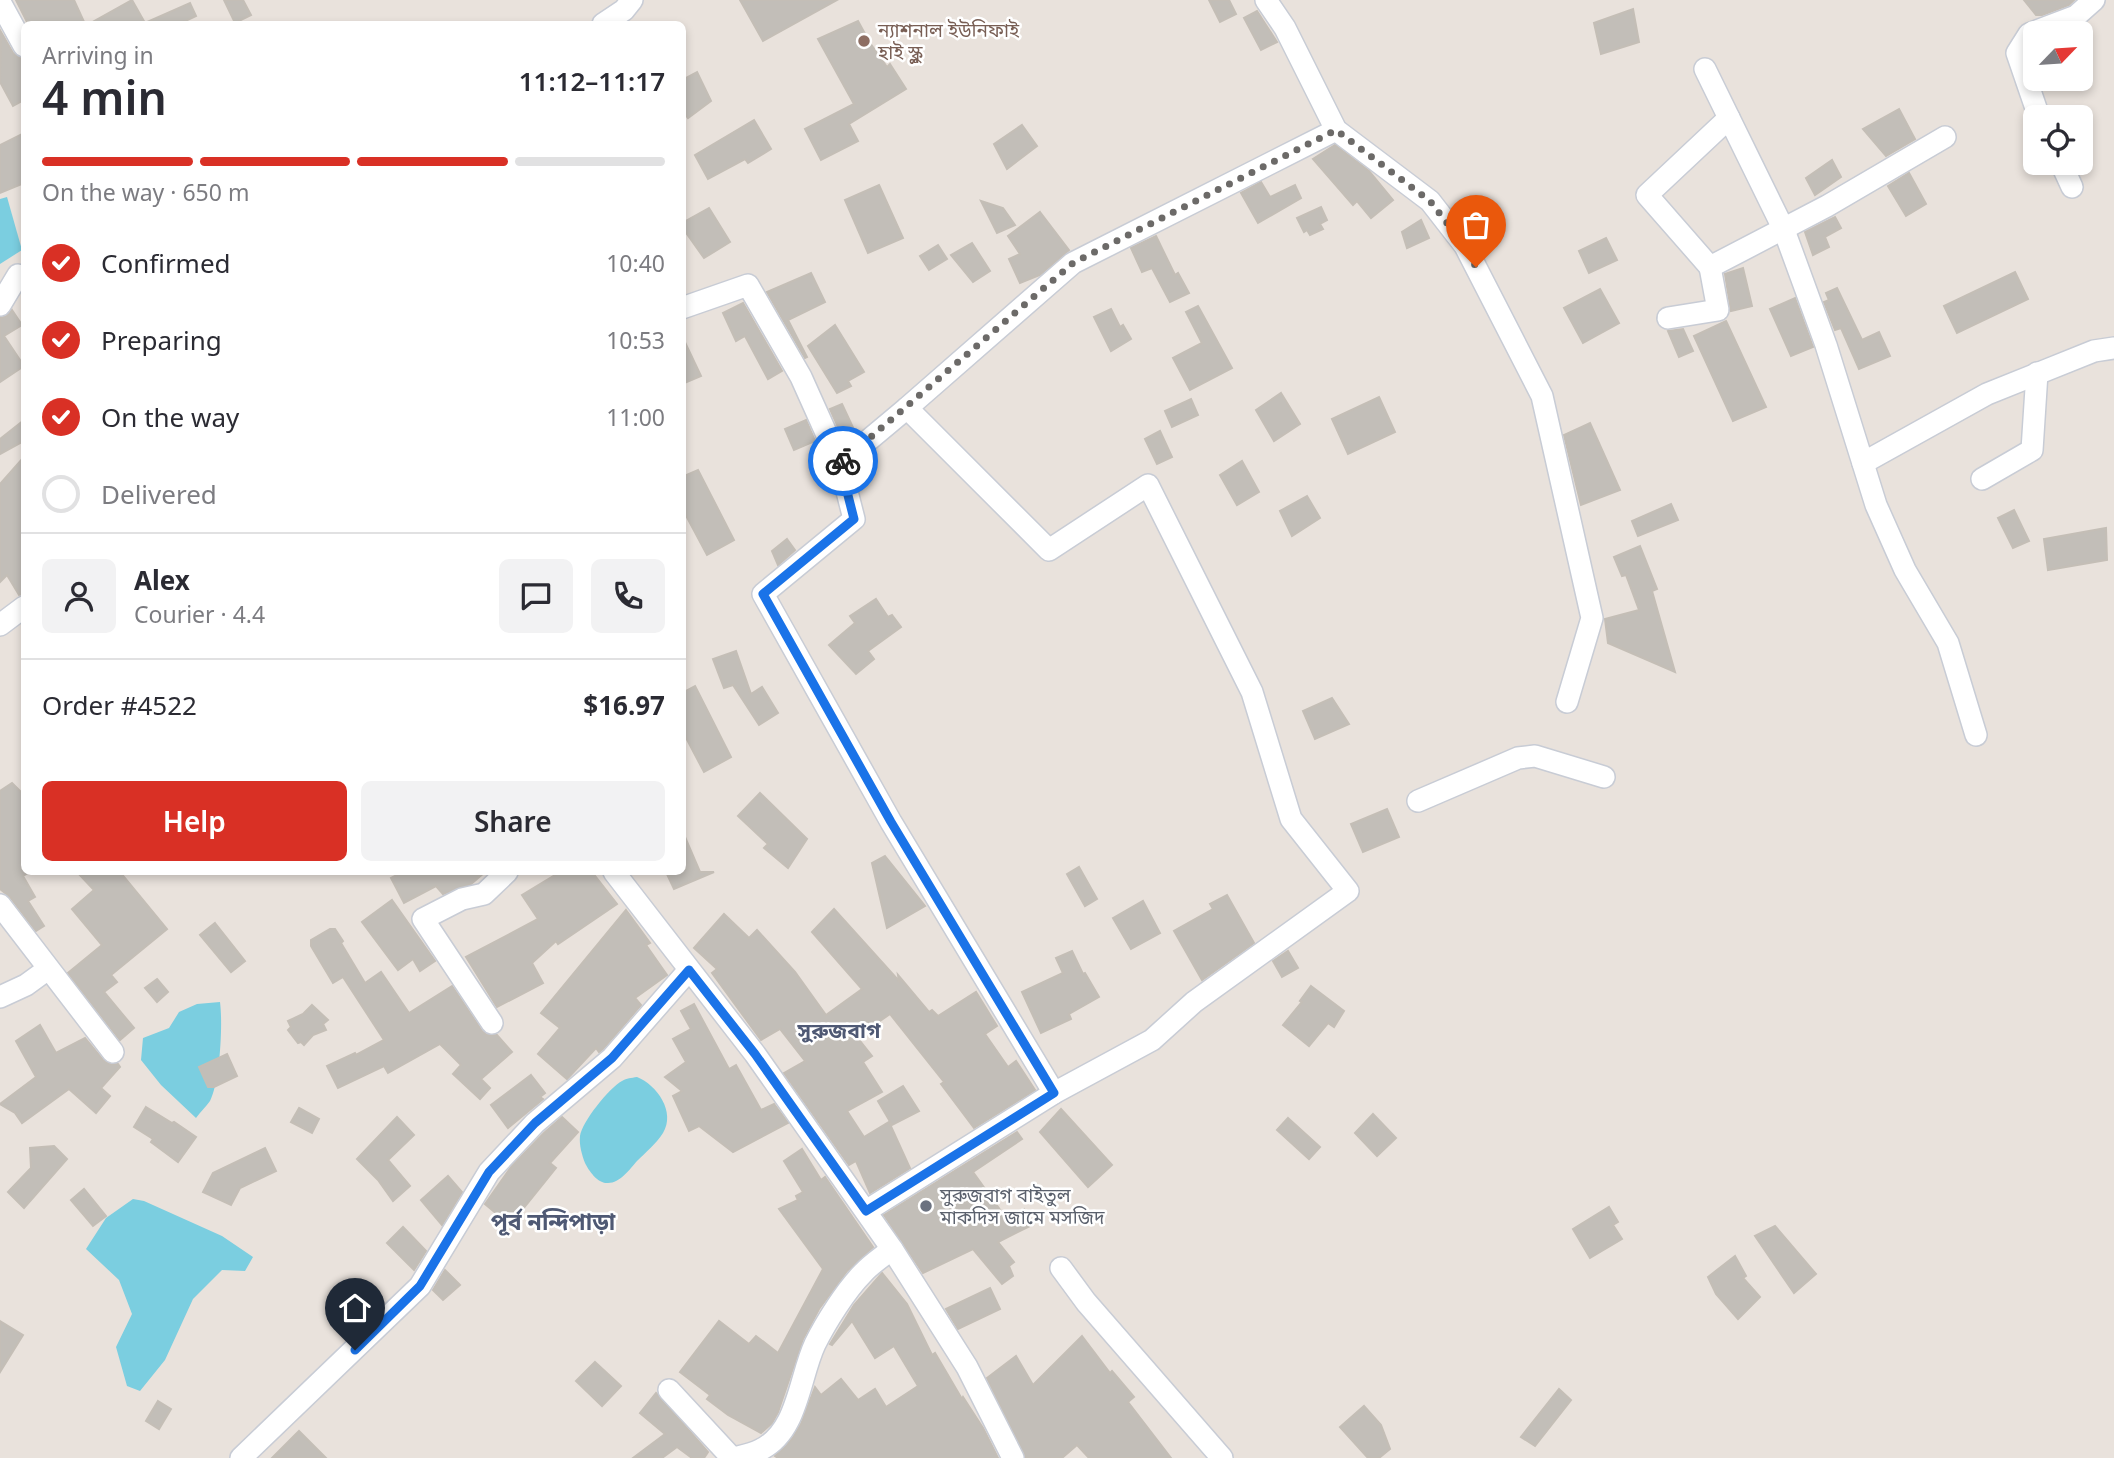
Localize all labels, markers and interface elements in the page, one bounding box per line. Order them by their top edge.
place label: ন্যাশনাল ইউনিফাই হাই স্কুল [877,17,1020,65]
north arrow [2023,21,2093,91]
map controls [2023,21,2093,175]
marker: ন্যাশনাল ইউনিফাই হাই স্কুল [856,33,872,49]
text: Arriving in [42,39,154,71]
text: 11:12–11:17 [519,63,665,99]
text: 4 min [42,66,167,128]
button: locate [2023,105,2093,175]
text: On the way · 650 m [42,176,249,208]
pin [1446,195,1506,267]
icon: bag [1457,206,1495,244]
icon: check [42,244,80,282]
text: Confirmed [101,245,231,281]
text: 10:40 [606,247,665,279]
icon: check [42,321,80,359]
text: Preparing [101,322,222,358]
text: 10:53 [606,324,665,356]
icon: check [42,398,80,436]
text: On the way [101,399,239,435]
text: 11:00 [606,401,665,433]
courier [808,426,878,496]
icon: bike [824,442,862,480]
text: Delivered [101,476,217,512]
button: person [42,559,116,633]
button: chat [499,559,573,633]
button: phone [591,559,665,633]
text: Alex [134,562,190,598]
text: Courier · 4.4 [134,598,265,630]
text: Order #4522 [42,687,197,723]
text: $16.97 [583,687,665,723]
button: Help [42,781,347,861]
button: Share [361,781,665,861]
district label: সুরুজবাগ [797,1016,881,1044]
place label: সুরুজবাগ বাইতুল মাকদিস জামে মসজিদ [939,1182,1105,1230]
marker: সুরুজবাগ বাইতুল মাকদিস জামে মসজিদ [918,1198,934,1214]
district label: পূর্ব নন্দিপাড়া [491,1205,616,1237]
pin [325,1278,385,1350]
icon: home [336,1289,374,1327]

